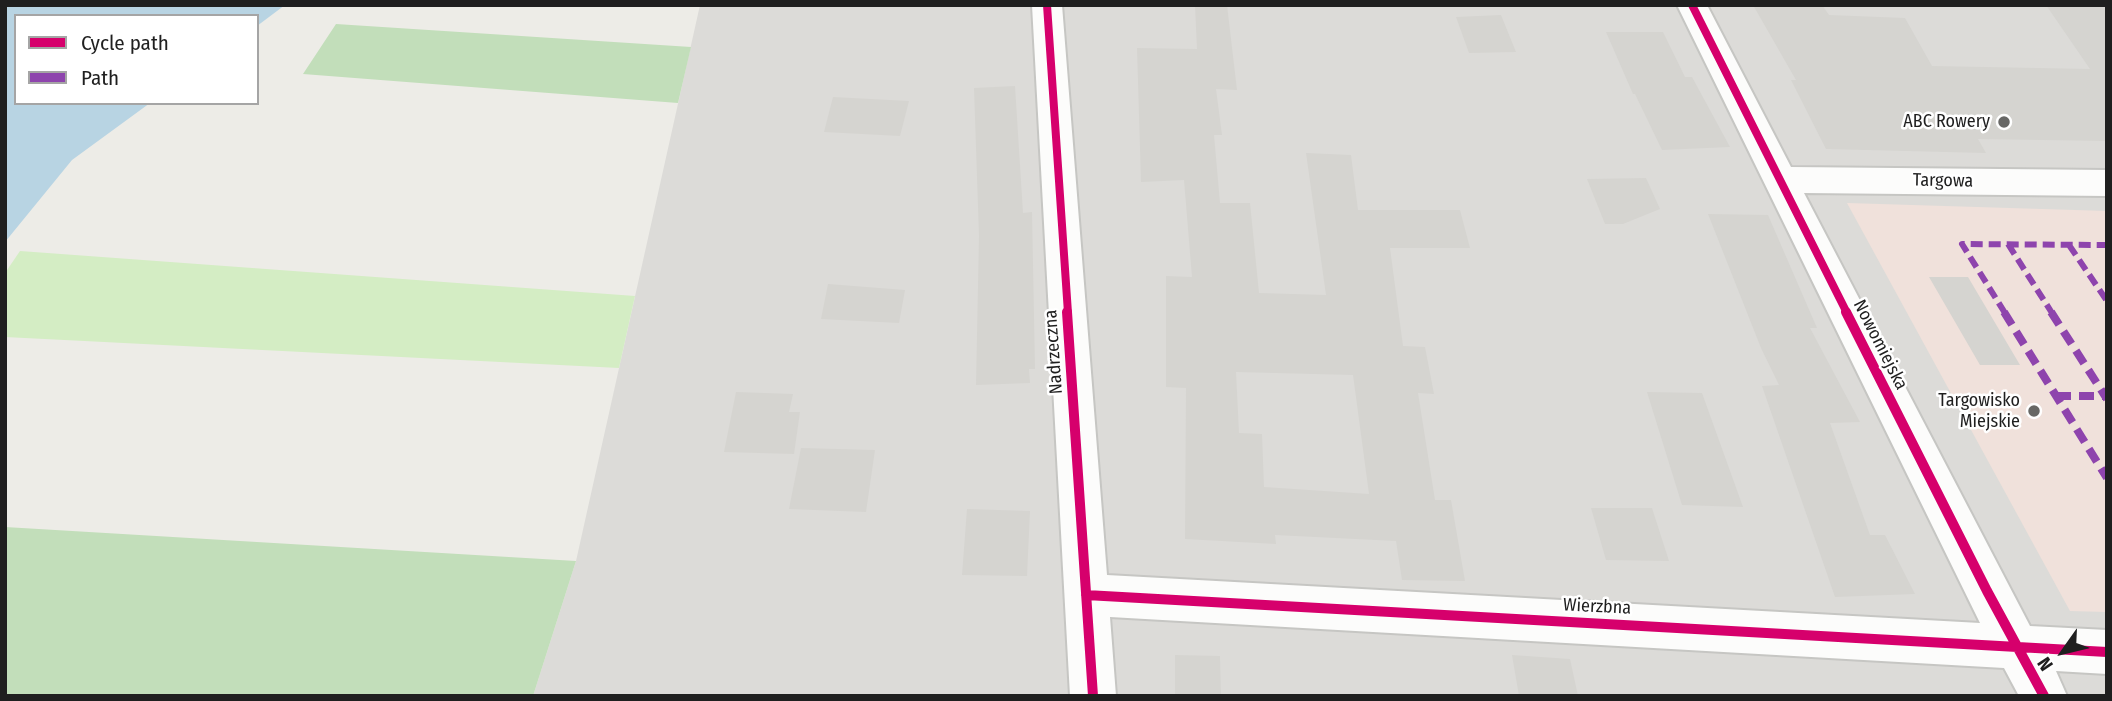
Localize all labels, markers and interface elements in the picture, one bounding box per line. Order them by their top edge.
legend [14,14,259,105]
text: Cycle path [81,30,169,56]
text: Path [81,65,119,91]
place label: ABC Rowery [1903,111,1990,133]
marker: ABC Rowery [1996,114,2012,130]
street label: Targowa [1913,170,1973,192]
street label: Nowomiejska [1848,296,1912,394]
street label: Nadrzeczna [1040,309,1068,395]
place label: Targowisko Miejskie [1938,390,2020,432]
marker: Targowisko Miejskie [2026,403,2042,419]
street label: Wierzbna [1562,594,1632,620]
north arrow [2028,617,2098,687]
text: N [2032,653,2058,675]

